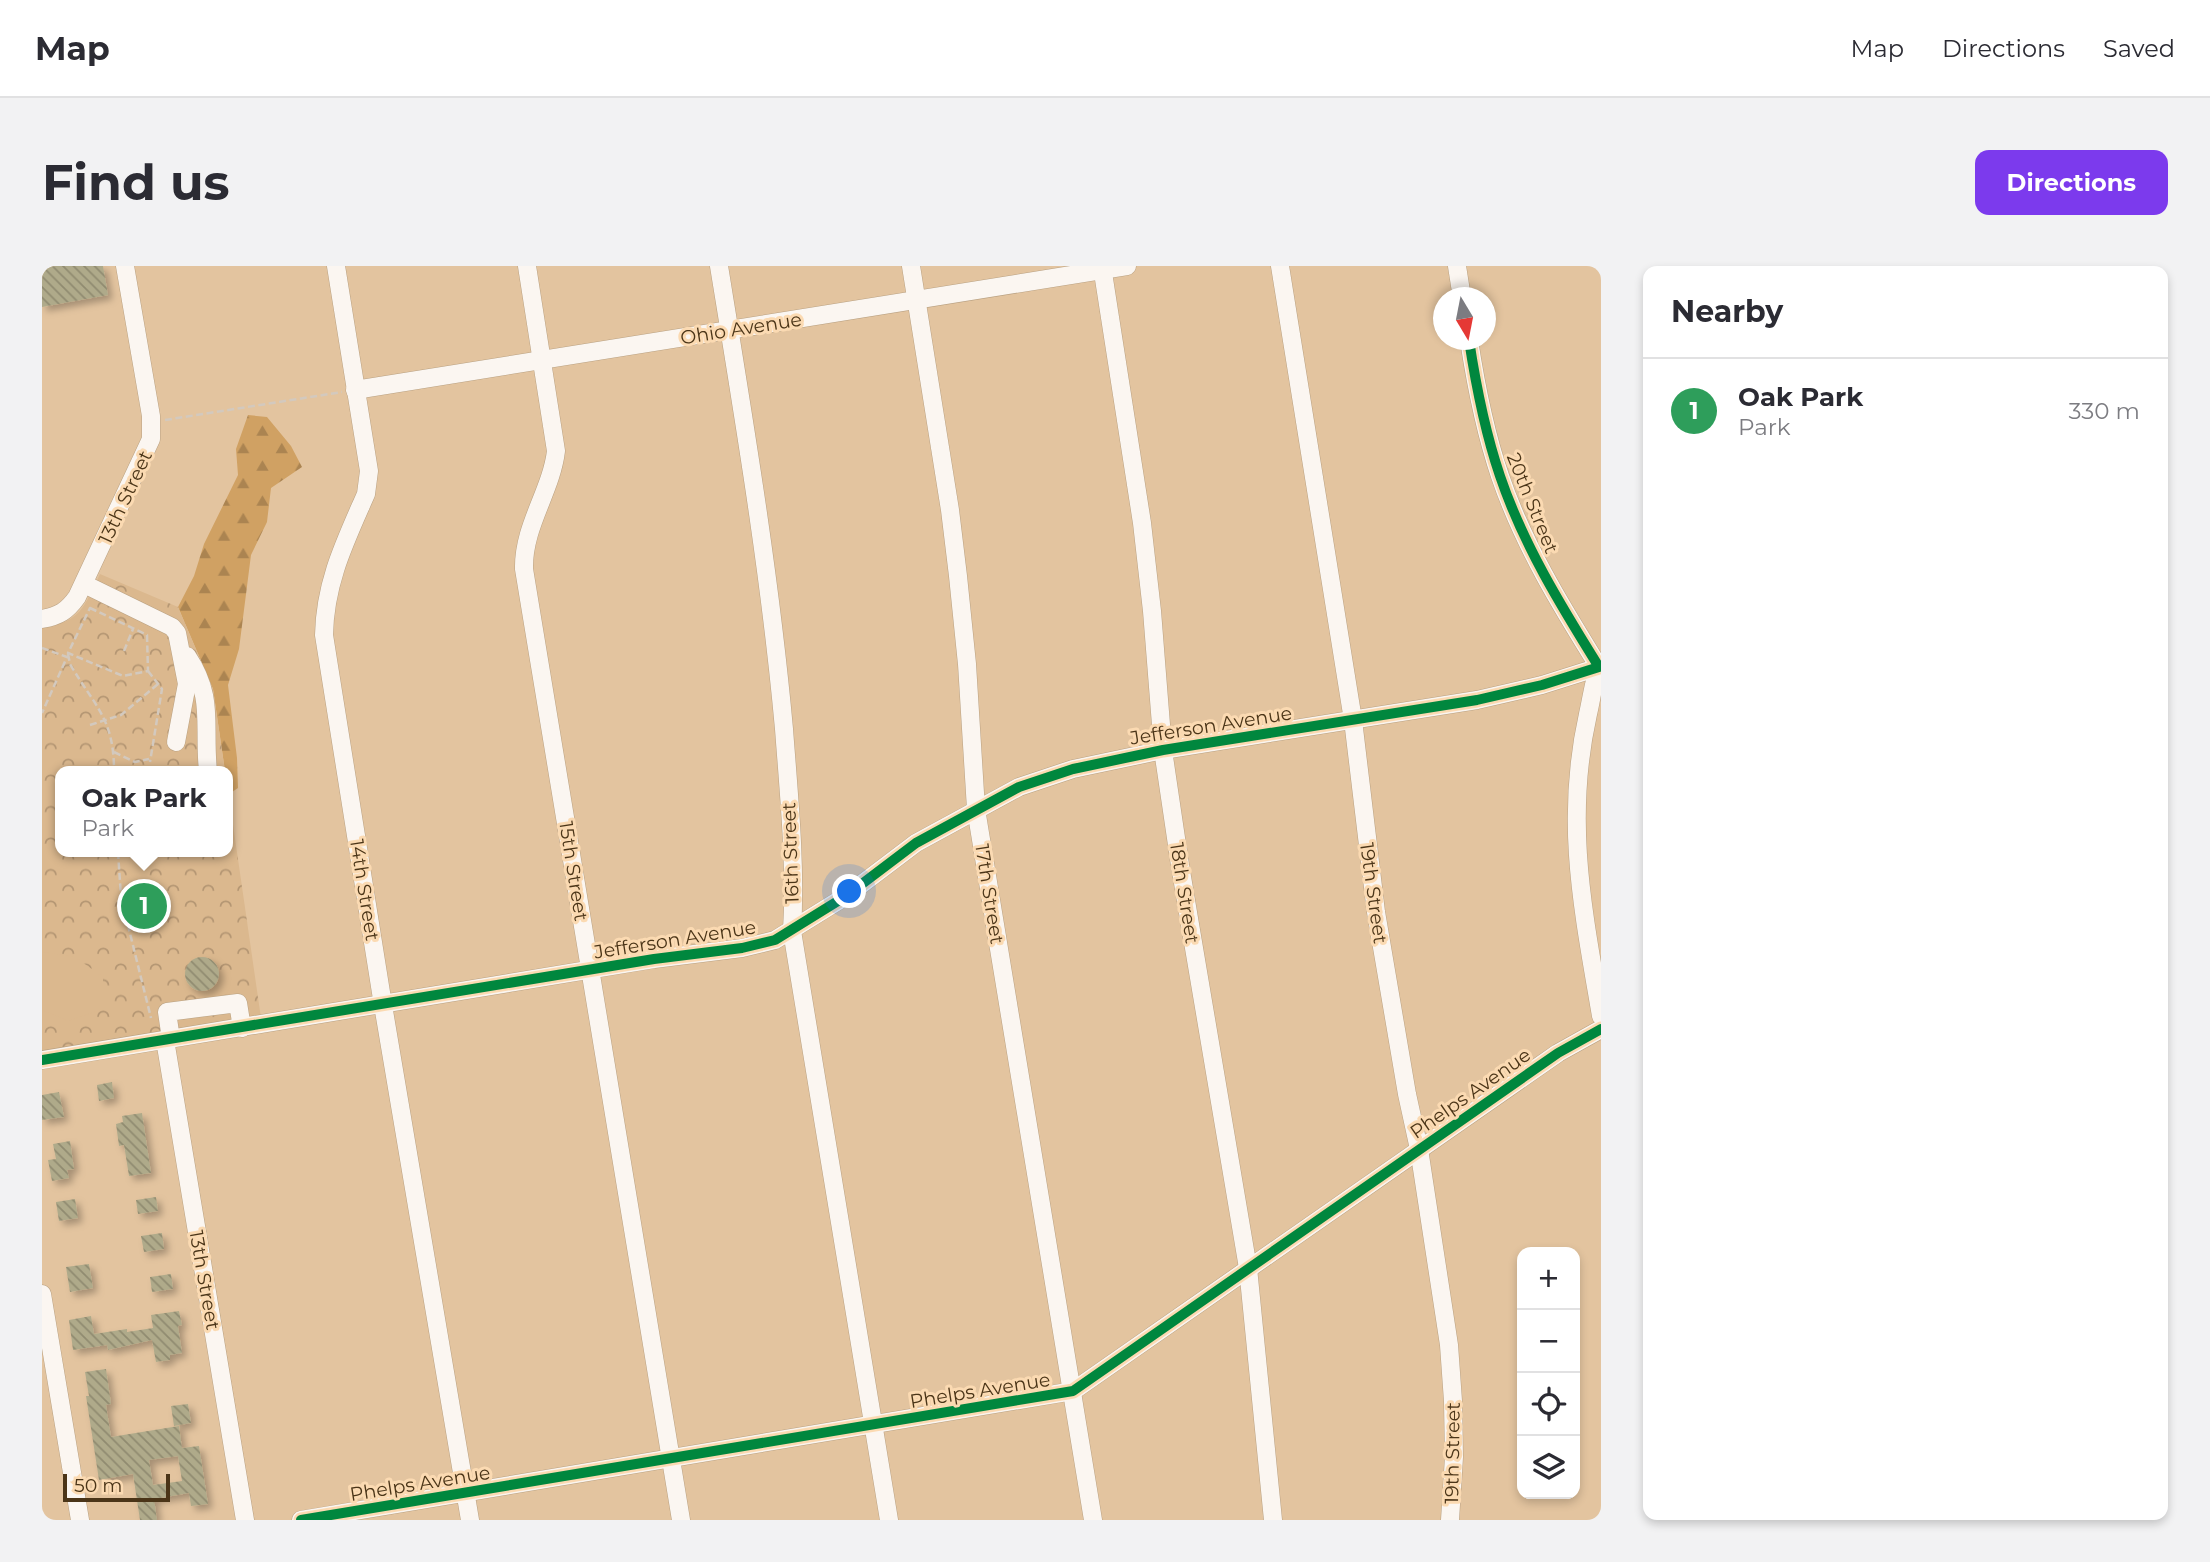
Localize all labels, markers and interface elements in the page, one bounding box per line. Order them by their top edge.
text: Map [35,28,110,68]
text: Map [1851,34,1904,63]
text: Directions [1942,34,2065,63]
text: Saved [2103,34,2175,63]
button: Directions [1975,150,2168,215]
text: Find us [42,153,230,212]
north arrow [1433,287,1496,350]
text: Nearby [1671,293,1783,330]
street label: Ohio Avenue [679,308,803,349]
text: Oak Park [1738,381,1863,413]
text: 1 [1689,397,1699,425]
text: 330 m [2069,397,2140,425]
text: Park [1738,413,1791,441]
street label: 13th Street [94,447,157,548]
street label: 20th Street [1502,450,1563,557]
street label: Jefferson Avenue [1128,701,1294,750]
popup [55,766,233,857]
text: Oak Park [81,782,207,814]
street label: 16th Street [777,802,804,904]
text: Park [81,814,134,842]
street label: 15th Street [554,820,593,923]
street label: 14th Street [345,838,384,943]
street label: 18th Street [1165,841,1204,946]
street label: 19th Street [1355,841,1392,945]
street label: 17th Street [970,843,1009,946]
your location [832,874,866,908]
pin: 1 [121,880,167,932]
street label: Jefferson Avenue [592,915,758,964]
street label: Phelps Avenue [1406,1043,1535,1144]
street label: 13th Street [184,1229,225,1332]
map controls [1517,1247,1580,1499]
button: + [1517,1247,1580,1310]
button: − [1517,1310,1580,1373]
street label: Phelps Avenue [908,1368,1052,1413]
button: locate [1517,1373,1580,1436]
street label: 19th Street [1440,1402,1465,1504]
button: layers [1517,1436,1580,1499]
street label: Phelps Avenue [348,1461,492,1506]
scale bar [63,1471,170,1503]
text: 50 m [74,1474,122,1497]

